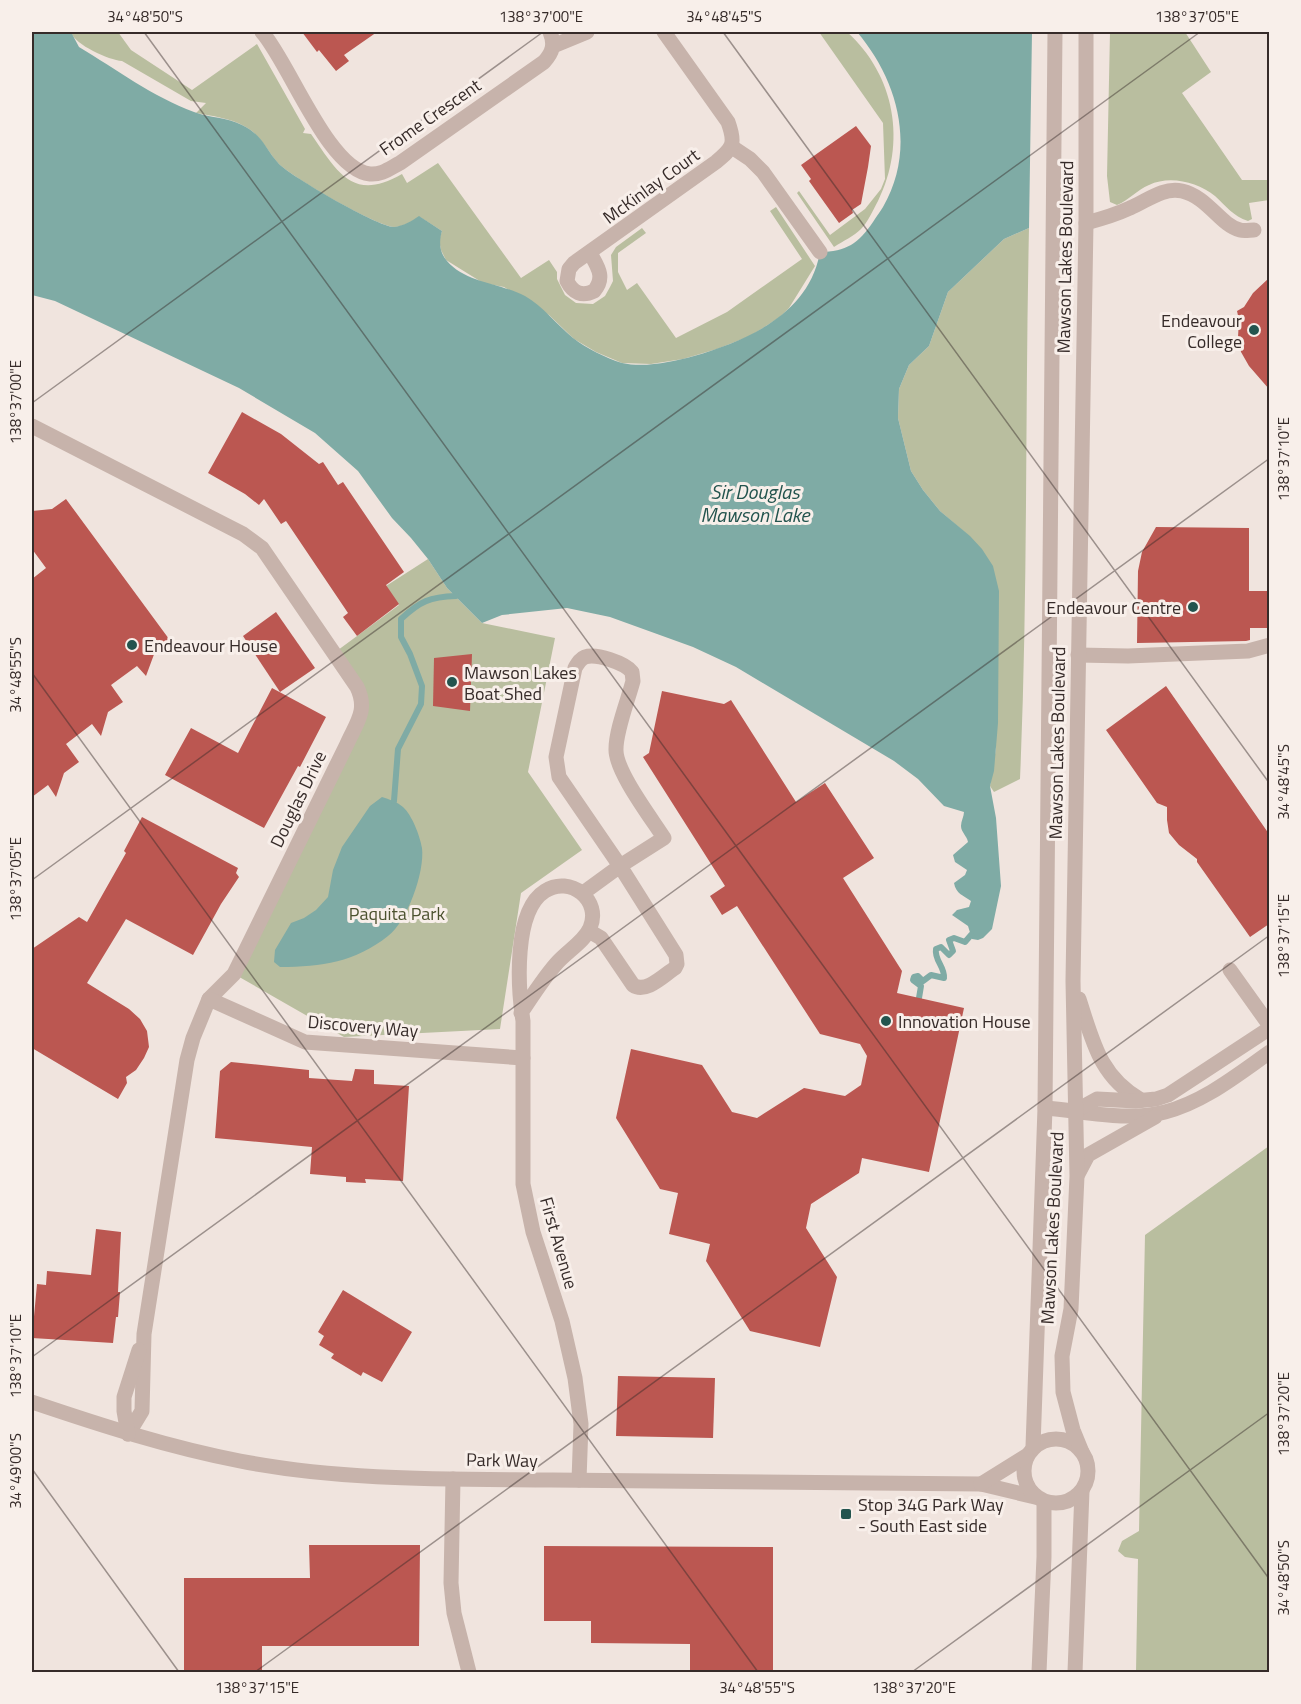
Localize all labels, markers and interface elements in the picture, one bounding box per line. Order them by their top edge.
text: 34°48'50"S [107,5,183,28]
text: 138°37'00"E [499,5,583,28]
text: 34°48'45"S [686,5,762,28]
text: 138°37'05"E [1155,5,1239,28]
street label: Frome Crescent [374,72,487,162]
street label: McKinlay Court [597,141,705,230]
street label: Mawson Lakes Boulevard [1050,160,1080,354]
place label: Endeavour College [1161,307,1242,355]
marker: Endeavour College [1247,323,1261,337]
text: 138°37'00"E [4,360,27,444]
text: 138°37'10"E [1272,417,1295,501]
water label: Sir Douglas Mawson Lake [700,476,811,530]
place label: Endeavour Centre [1046,594,1181,621]
marker: Endeavour Centre [1186,600,1200,614]
place label: Endeavour House [144,632,278,659]
text: 34°48'55"S [4,637,27,713]
marker: Endeavour House [125,638,139,652]
street label: Mawson Lakes Boulevard [1042,646,1072,840]
place label: Mawson Lakes Boat Shed [464,659,577,707]
marker: Mawson Lakes Boat Shed [445,675,459,689]
text: 34°48'45"S [1272,744,1295,820]
street label: Douglas Drive [263,746,333,852]
text: 138°37'05"E [4,837,27,921]
text: 138°37'15"E [1272,894,1295,978]
park label: Paquita Park [349,900,446,927]
street label: Discovery Way [307,1008,420,1044]
place label: Innovation House [898,1008,1031,1035]
marker: Innovation House [879,1014,893,1028]
street label: Mawson Lakes Boulevard [1033,1131,1071,1325]
street label: First Avenue [533,1194,585,1292]
text: 138°37'10"E [4,1314,27,1398]
text: 138°37'20"E [1272,1372,1295,1456]
text: 34°49'00"S [4,1433,27,1509]
street label: Park Way [466,1446,538,1474]
place label: Stop 34G Park Way - South East side [858,1491,1004,1539]
marker: Stop 34G Park Way - South East side [839,1507,853,1521]
text: 34°48'50"S [1272,1540,1295,1616]
text: 138°37'15"E [215,1676,299,1699]
text: 34°48'55"S [719,1676,795,1699]
text: 138°37'20"E [872,1676,956,1699]

